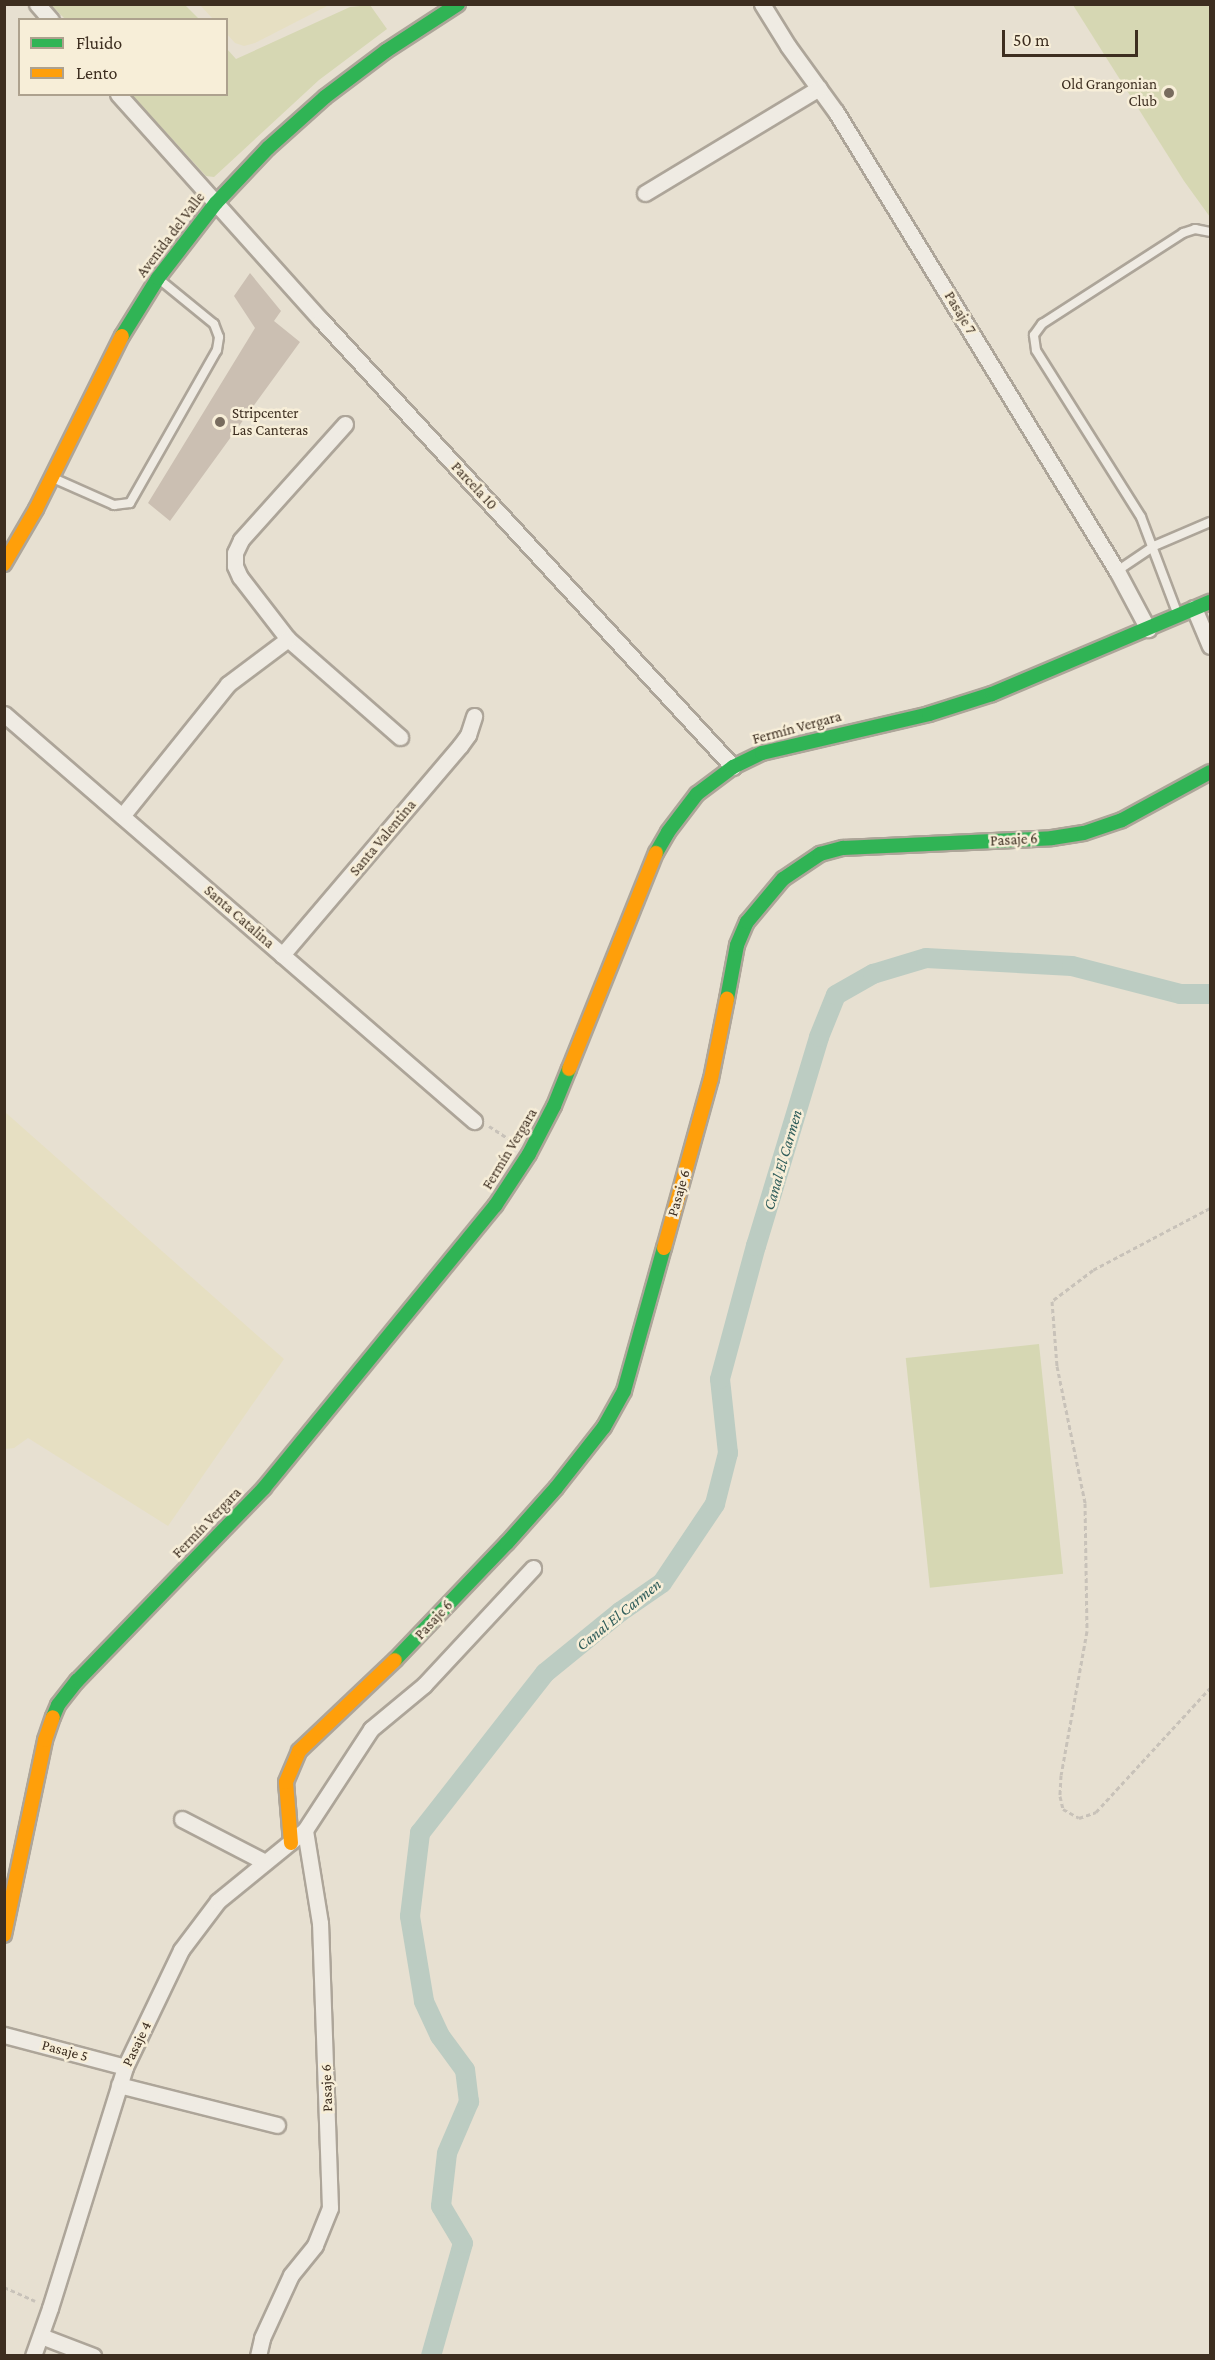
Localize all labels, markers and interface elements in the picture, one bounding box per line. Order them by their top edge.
legend [18,18,228,96]
scale bar [1005,18,1142,56]
text: 50 m [1013,30,1050,50]
text: Fluido [76,33,122,53]
text: Lento [76,63,117,83]
place label: Old Grangonian Club [1061,75,1157,110]
marker: Old Grangonian Club [1162,86,1176,100]
street label: Avenida del Valle [133,189,209,281]
street label: Pasaje 7 [940,288,980,338]
place label: Stripcenter Las Canteras [232,404,308,439]
marker: Stripcenter Las Canteras [213,415,227,429]
street label: Parcela 10 [447,458,501,514]
street label: Fermín Vergara [750,707,844,749]
street label: Santa Valentina [346,796,420,880]
street label: Pasaje 6 [990,830,1038,850]
street label: Santa Catalina [200,882,278,952]
street label: Fermín Vergara [479,1105,541,1193]
water label: Canal El Carmen [760,1108,806,1212]
street label: Pasaje 6 [664,1168,694,1218]
street label: Fermín Vergara [169,1484,245,1562]
water label: Canal El Carmen [573,1575,665,1655]
street label: Pasaje 6 [411,1596,457,1644]
street label: Pasaje 4 [118,2019,156,2069]
street label: Pasaje 5 [40,2036,90,2066]
street label: Pasaje 6 [317,2064,337,2112]

